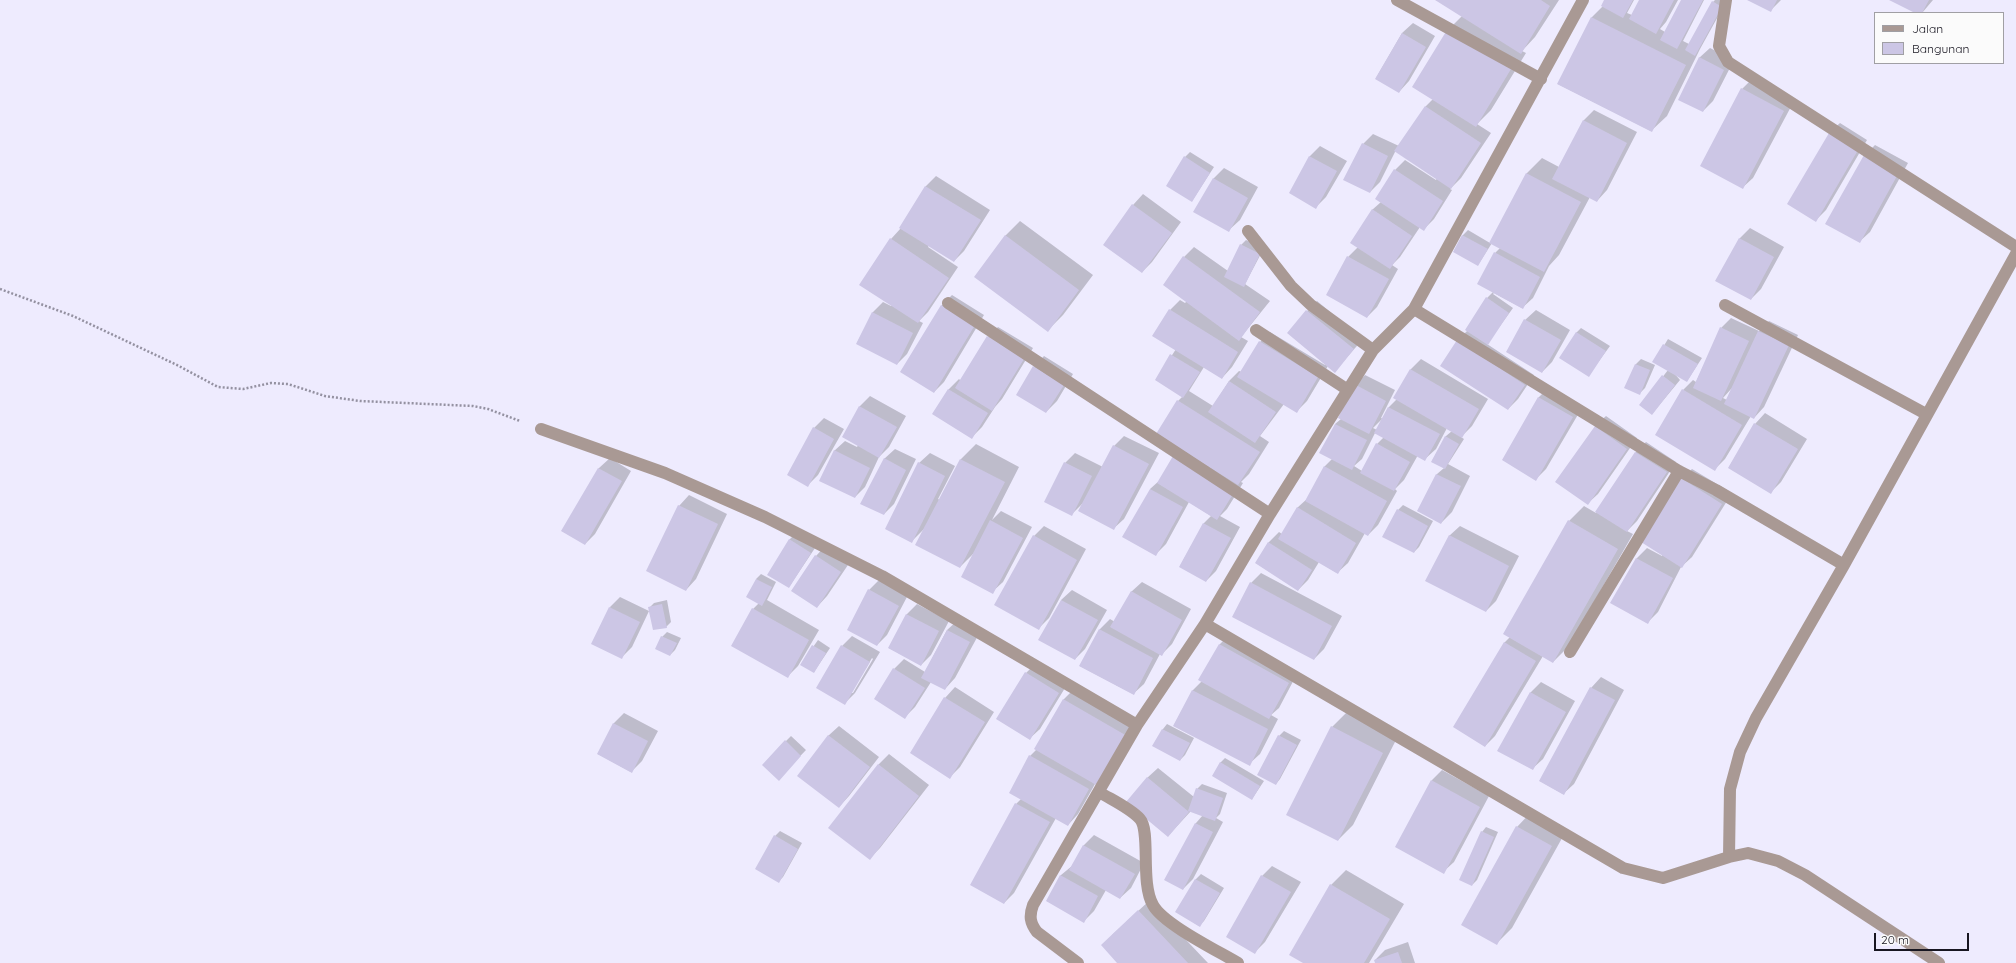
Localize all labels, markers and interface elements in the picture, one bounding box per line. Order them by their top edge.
legend [1874,12,2004,64]
text: Jalan [1912,21,1943,36]
text: Bangunan [1912,41,1969,56]
scale bar [1876,925,1971,951]
text: 20 m [1881,932,1909,947]

